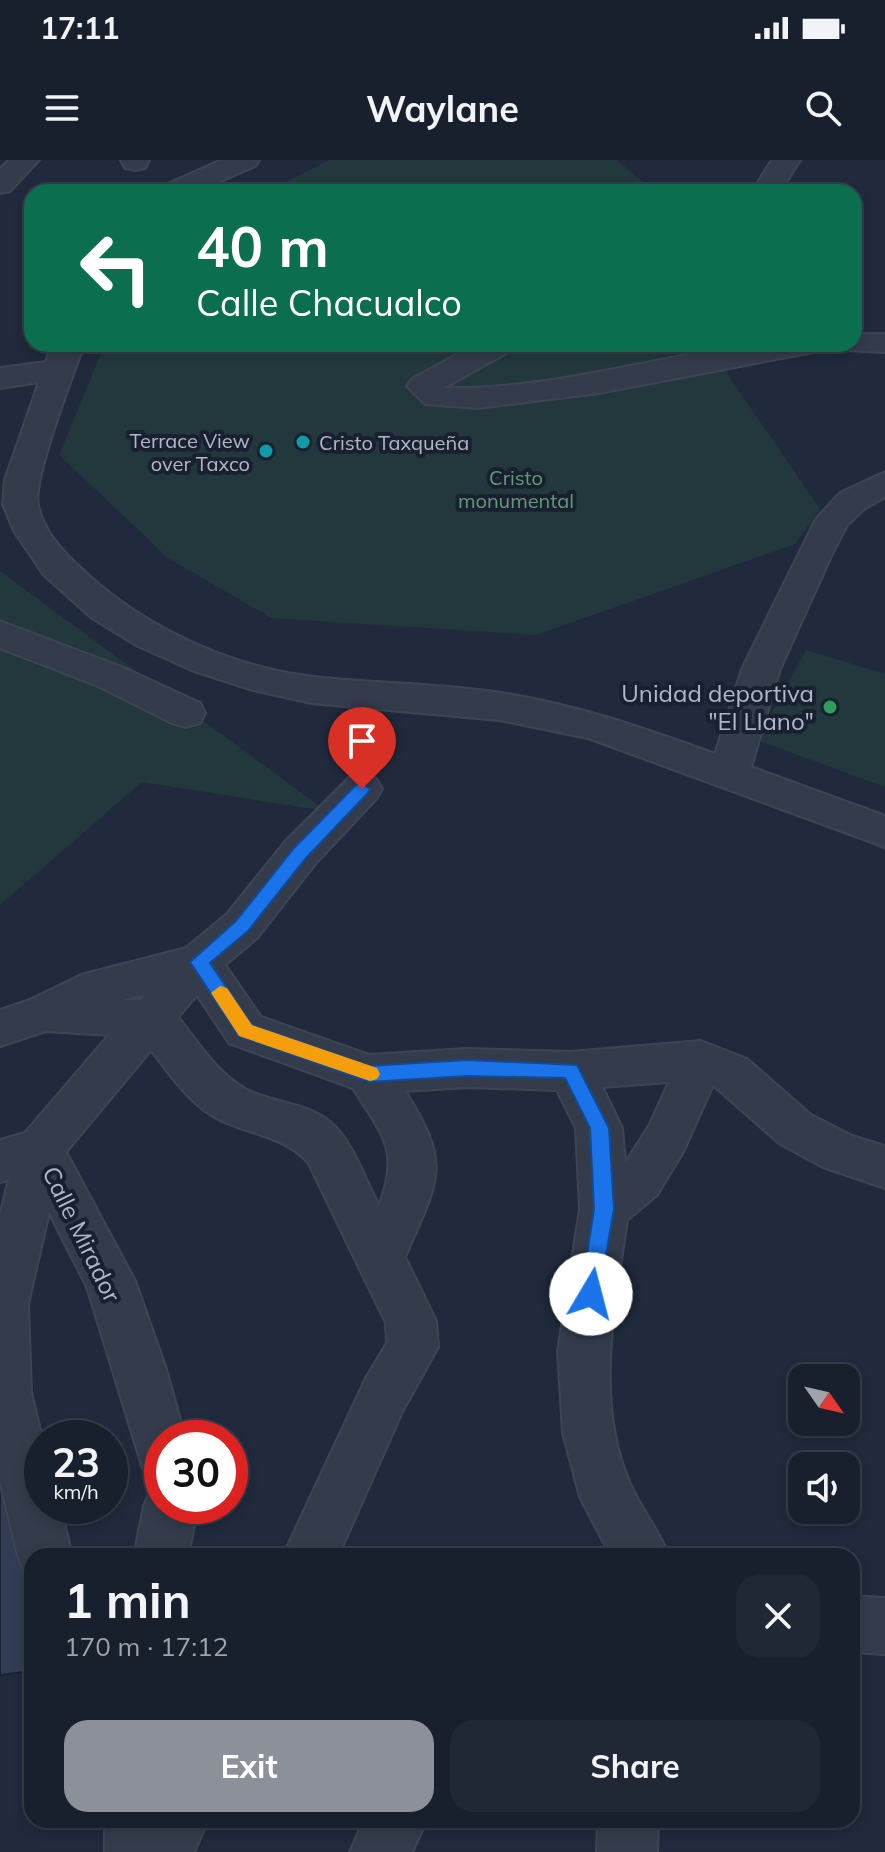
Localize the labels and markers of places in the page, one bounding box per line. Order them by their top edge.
place label: Terrace View over Taxco [129,428,250,476]
place label: Cristo Taxqueña [319,430,469,455]
marker: Cristo Taxqueña [294,433,312,451]
marker: Terrace View over Taxco [257,442,275,460]
place label: Unidad deportiva "El Llano" [621,678,814,736]
marker: Unidad deportiva "El Llano" [821,698,839,716]
pin [328,707,396,789]

